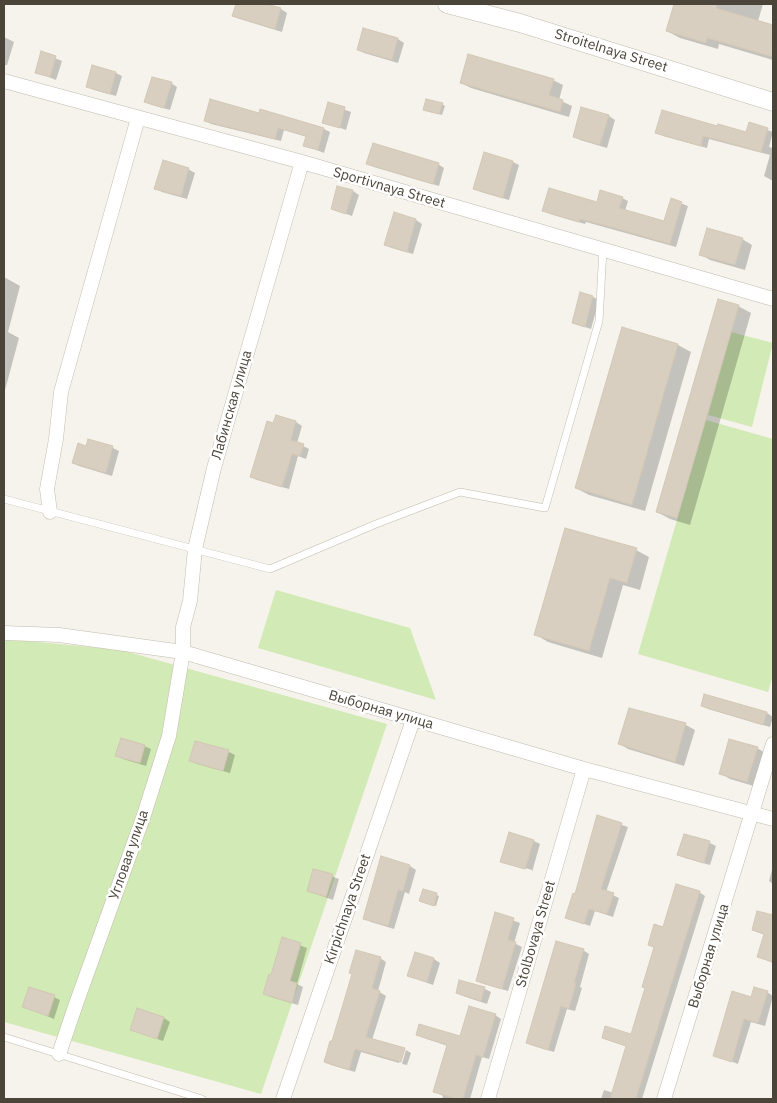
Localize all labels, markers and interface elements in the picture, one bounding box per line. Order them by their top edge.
street label: Stroitelnaya Street [553,26,669,76]
street label: Sportivnaya Street [331,164,447,212]
street label: Лабинская улица [208,348,256,462]
street label: Выборная улица [327,687,435,733]
street label: Угловая улица [106,808,152,902]
street label: Kirpichnaya Street [321,852,375,966]
street label: Stolbovaya Street [513,879,559,989]
street label: Выборная улица [685,902,733,1010]

